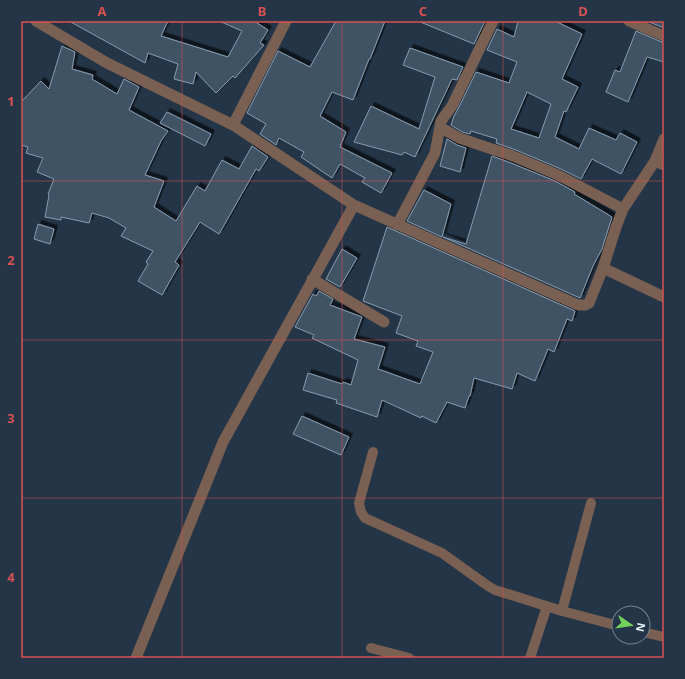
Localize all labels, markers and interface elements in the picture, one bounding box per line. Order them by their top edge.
text: A [98,2,107,20]
text: B [258,2,266,20]
text: C [419,2,427,20]
text: D [578,2,588,20]
text: 1 [7,92,15,110]
text: 2 [7,251,15,269]
text: 3 [7,409,15,427]
text: 4 [7,568,15,586]
north arrow [611,605,651,645]
text: N [633,621,650,633]

